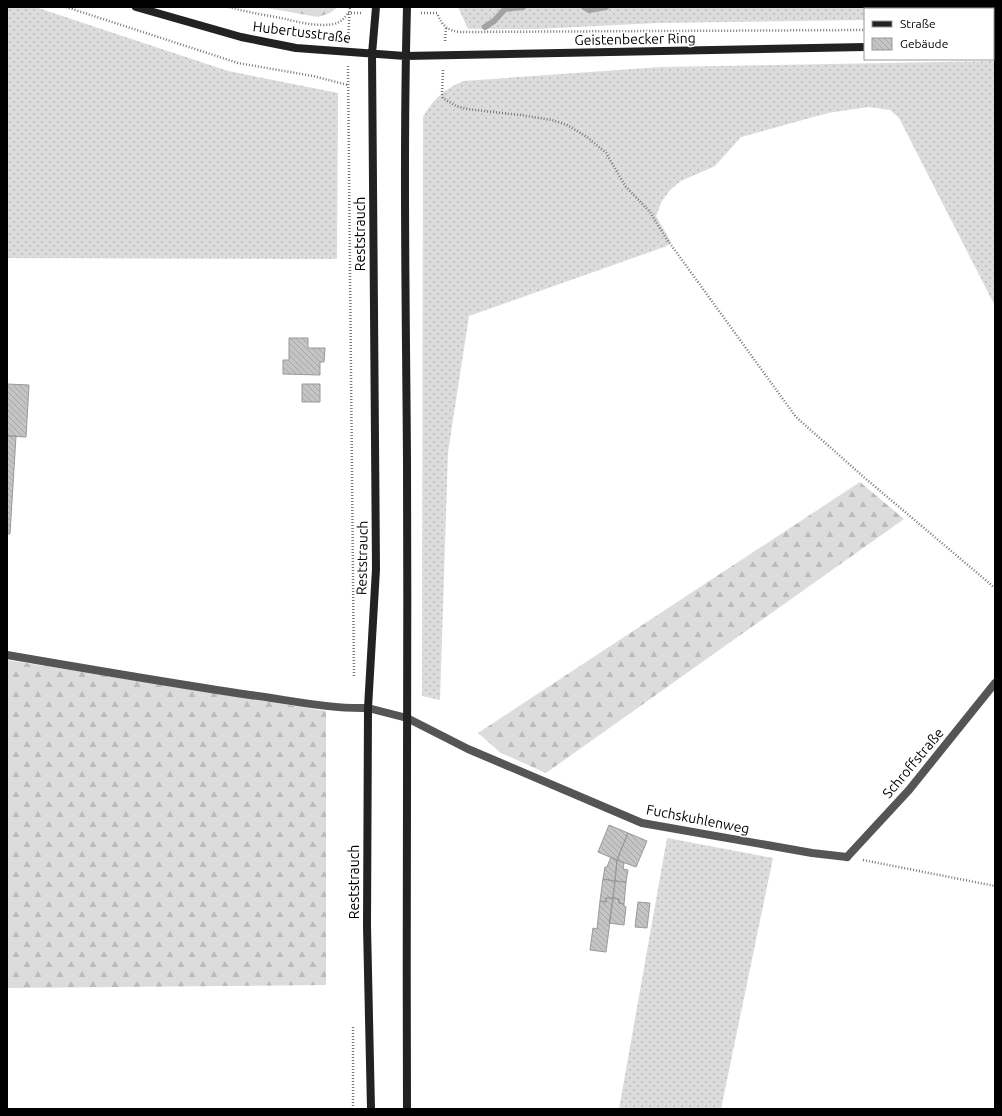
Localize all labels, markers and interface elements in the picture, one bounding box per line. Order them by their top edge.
legend [864,8,994,60]
text: Straße [900,17,936,30]
street label: Hubertusstraße [252,18,352,46]
street label: Geistenbecker Ring [574,30,696,48]
text: Gebäude [900,37,948,50]
street label: Reststrauch [352,197,368,271]
street label: Reststrauch [353,521,371,595]
street label: Schroffstraße [879,725,947,801]
street label: Fuchskuhlenweg [645,801,751,837]
street label: Reststrauch [346,845,362,919]

